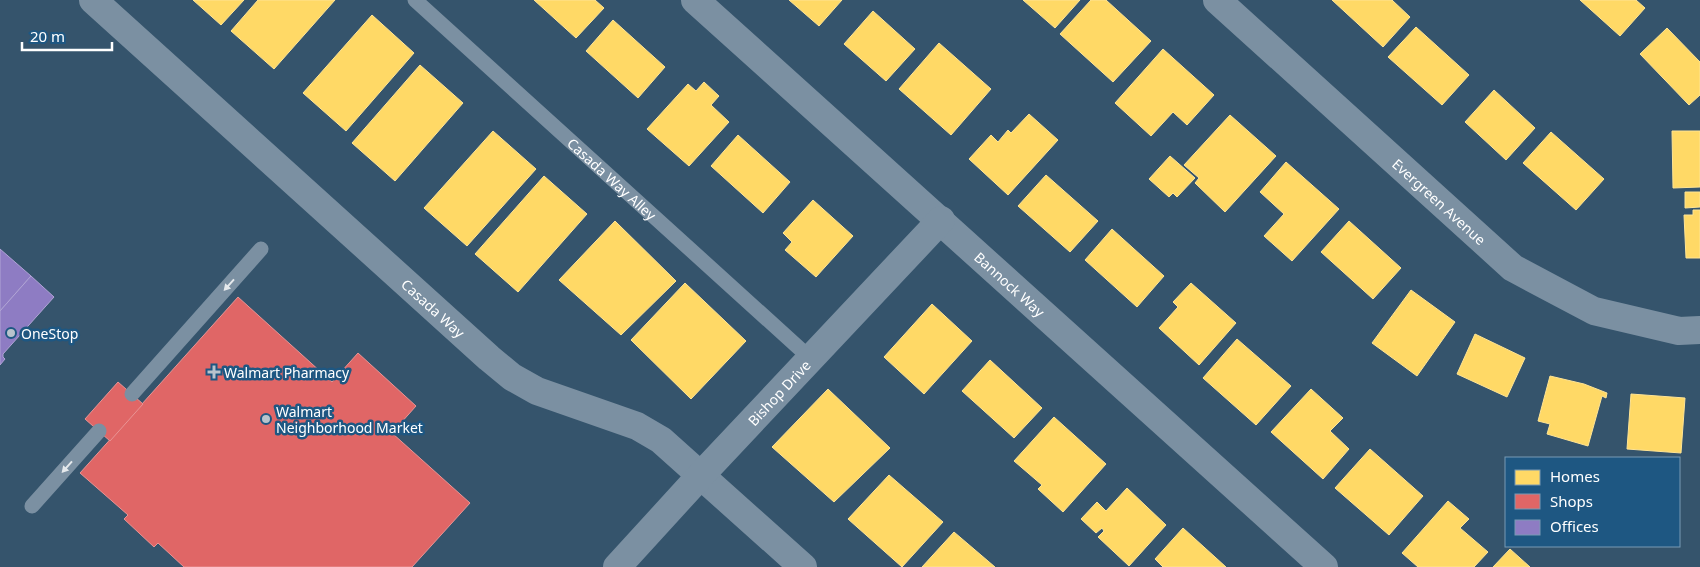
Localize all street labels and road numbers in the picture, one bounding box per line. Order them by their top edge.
street label: Casada Way Alley [564,133,661,224]
street label: Evergreen Avenue [1389,154,1490,249]
street label: Bannock Way [971,247,1050,321]
street label: Casada Way [398,274,470,342]
street label: Bishop Drive [743,355,814,429]

